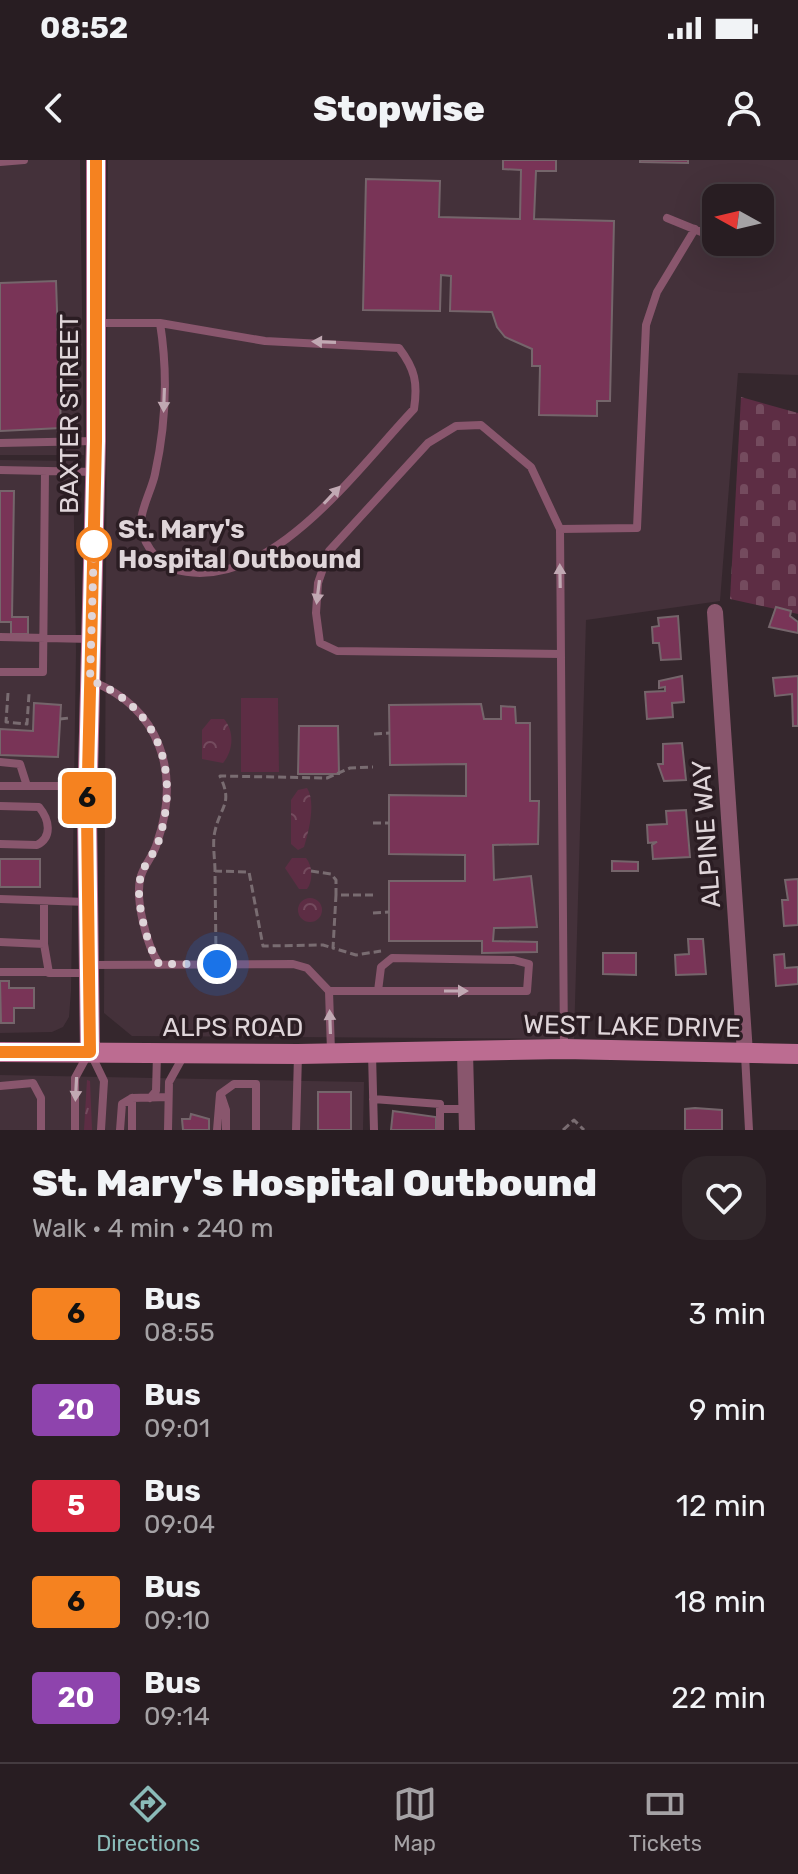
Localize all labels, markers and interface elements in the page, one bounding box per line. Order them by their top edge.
text: 08:52 [40,10,128,46]
icon: back [32,86,76,130]
icon: person [722,86,766,130]
text: Stopwise [313,87,485,130]
north arrow [702,184,774,256]
map controls [702,184,774,256]
street label: BAXTER STREET [54,314,85,514]
one-way arrow [311,336,336,349]
one-way arrow [158,388,171,413]
one-way arrow [323,486,341,505]
place label: St. Mary's Hospital Outbound [118,514,361,575]
marker: St. Mary's Hospital Outbound [77,527,111,561]
one-way arrow [554,563,567,588]
one-way arrow [312,580,325,605]
street label: ALPINE WAY [686,759,727,909]
line badge: 6 [61,772,113,824]
text: 6 [78,781,96,814]
your location [197,944,237,984]
one-way arrow [444,985,469,997]
one-way arrow [324,1009,337,1034]
street label: WEST LAKE DRIVE [523,1009,741,1044]
street label: ALPS ROAD [163,1012,303,1043]
one-way arrow [69,1077,82,1102]
button: heart [682,1156,766,1240]
text: St. Mary's Hospital Outbound [32,1160,597,1206]
text: Walk · 4 min · 240 m [32,1213,274,1244]
text: Bus [144,1281,201,1317]
text: 3 min [689,1296,766,1332]
text: 6 [67,1297,85,1330]
text: 08:55 [144,1317,215,1348]
text: Bus [144,1377,201,1413]
text: 9 min [689,1392,766,1428]
text: 20 [57,1393,95,1426]
text: 09:01 [144,1413,210,1444]
text: Bus [144,1473,201,1509]
text: 12 min [676,1488,766,1524]
text: 5 [67,1489,85,1522]
text: 09:04 [144,1509,215,1540]
text: Bus [144,1569,201,1605]
text: 18 min [675,1584,766,1620]
text: 6 [67,1585,85,1618]
text: 09:10 [144,1605,210,1636]
text: Bus [144,1665,201,1701]
text: 22 min [671,1680,766,1716]
text: 20 [57,1681,95,1714]
text: 09:14 [144,1701,210,1732]
tab: Directions [96,1782,200,1857]
tab: Map [393,1782,437,1857]
tab: Tickets [629,1782,702,1857]

